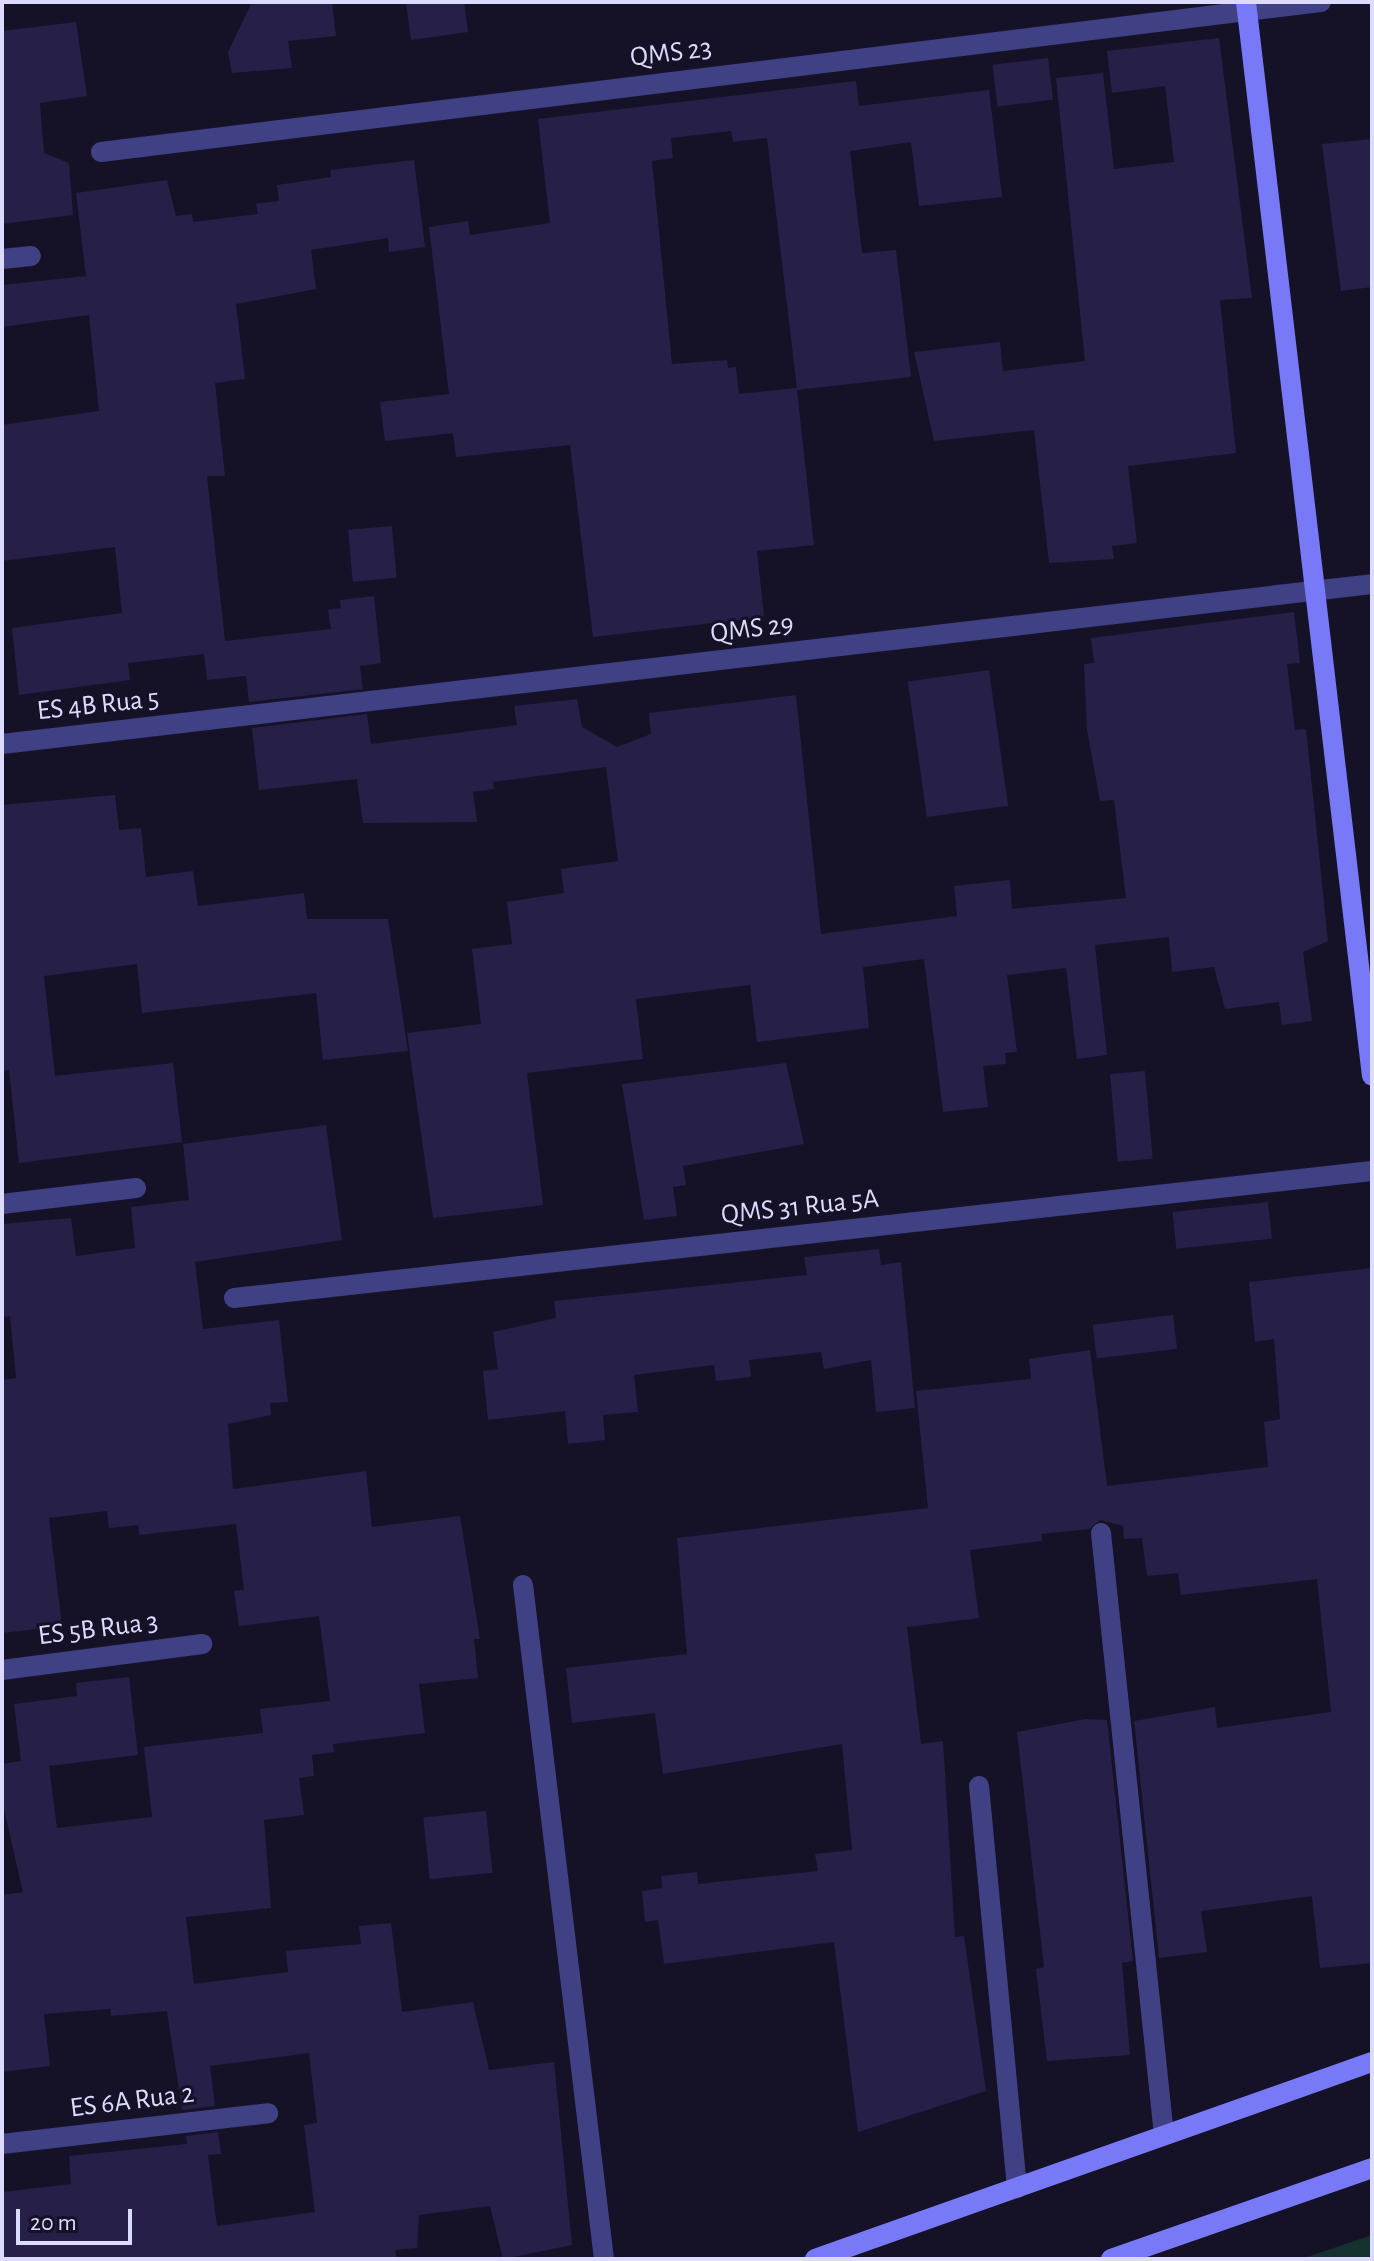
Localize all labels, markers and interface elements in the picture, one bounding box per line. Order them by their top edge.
street label: QMS 23 [628,31,714,75]
street label: QMS 29 [708,607,796,651]
street label: ES 4B Rua 5 [35,682,161,728]
street label: QMS 31 Rua 5A [720,1182,880,1232]
street label: ES 5B Rua 3 [36,1605,160,1653]
street label: ES 6A Rua 2 [68,2077,196,2125]
scale bar [20,2193,136,2243]
text: 20 m [30,2211,77,2235]

